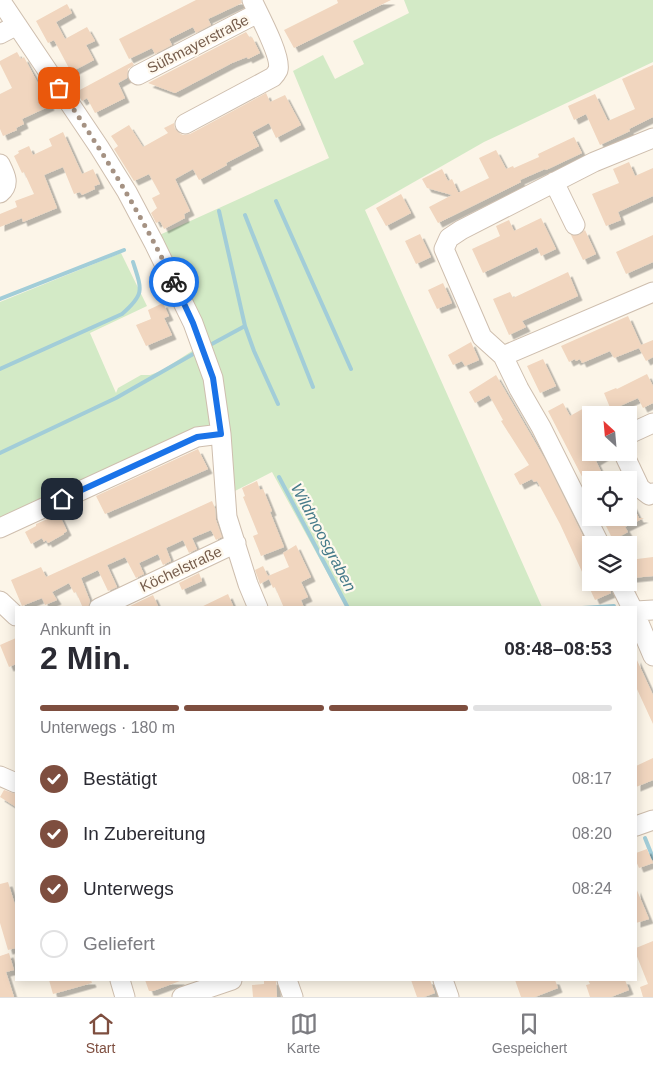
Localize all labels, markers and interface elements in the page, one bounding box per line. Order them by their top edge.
street label: Süßmayerstraße [144,11,251,76]
pin [38,67,80,109]
icon: bag [45,74,73,102]
courier [149,257,199,307]
icon: bike [160,268,188,296]
north arrow [582,406,638,461]
map controls [582,406,637,591]
button: locate [582,471,637,526]
pin [41,478,83,520]
water label: Wildmoosgraben [288,480,359,594]
icon: home [48,485,76,513]
button: layers [582,536,637,591]
street label: Köchelstraße [137,542,224,595]
text: Ankunft in [40,621,111,638]
text: 08:48–08:53 [504,638,612,659]
text: 2 Min. [40,640,131,676]
text: Unterwegs · 180 m [40,719,175,736]
icon: check [40,765,68,793]
text: Bestätigt [83,768,157,789]
text: 08:17 [572,770,612,787]
icon: check [40,820,68,848]
text: In Zubereitung [83,823,206,844]
text: 08:20 [572,825,612,842]
icon: check [40,875,68,903]
text: Unterwegs [83,878,174,899]
text: 08:24 [572,880,612,897]
text: Geliefert [83,933,155,954]
tab: Start [86,1010,115,1056]
tab: Karte [287,1010,320,1056]
tab: Gespeichert [492,1010,567,1056]

